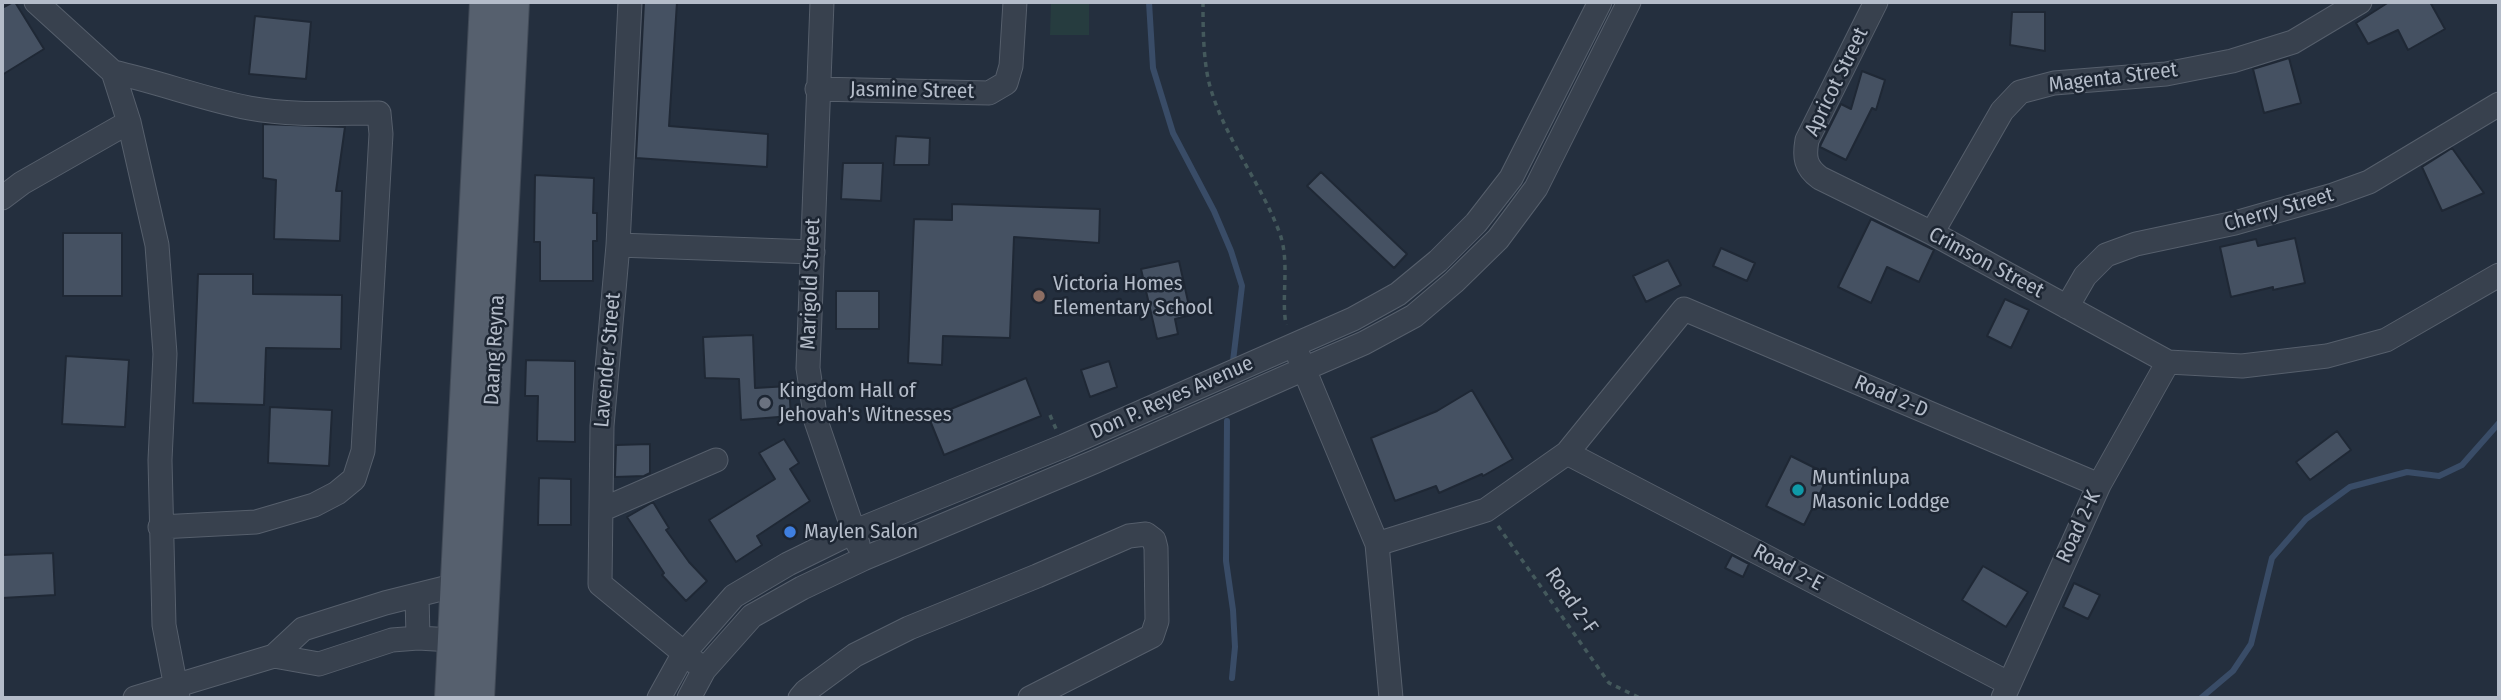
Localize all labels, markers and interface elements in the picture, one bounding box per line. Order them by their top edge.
street label: Apricot Street [1800,23,1874,141]
street label: Magenta Street [2047,58,2179,98]
street label: Jasmine Street [850,77,974,105]
street label: Cherry Street [2221,182,2337,238]
street label: Marigold Street [796,218,826,350]
street label: Crimson Street [1924,222,2048,304]
place label: Victoria Homes Elementary School [1053,271,1213,321]
marker: Victoria Homes Elementary School [1031,288,1047,304]
street label: Lavender Street [590,291,626,429]
street label: Daang Reyna [480,294,510,406]
street label: Don P. Reyes Avenue [1087,351,1257,445]
street label: Road 2-D [1850,370,1932,424]
place label: Kingdom Hall of Jehovah's Witnesses [779,378,952,428]
marker: Kingdom Hall of Jehovah's Witnesses [757,395,773,411]
place label: Muntinlupa Masonic Loddge [1812,465,1950,515]
marker: Muntinlupa Masonic Loddge [1790,482,1806,498]
street label: Road 2-K [2051,487,2107,567]
place label: Maylen Salon [804,519,918,545]
marker: Maylen Salon [782,524,798,540]
street label: Road 2-E [1749,539,1827,597]
street label: Road 2-F [1539,563,1603,639]

